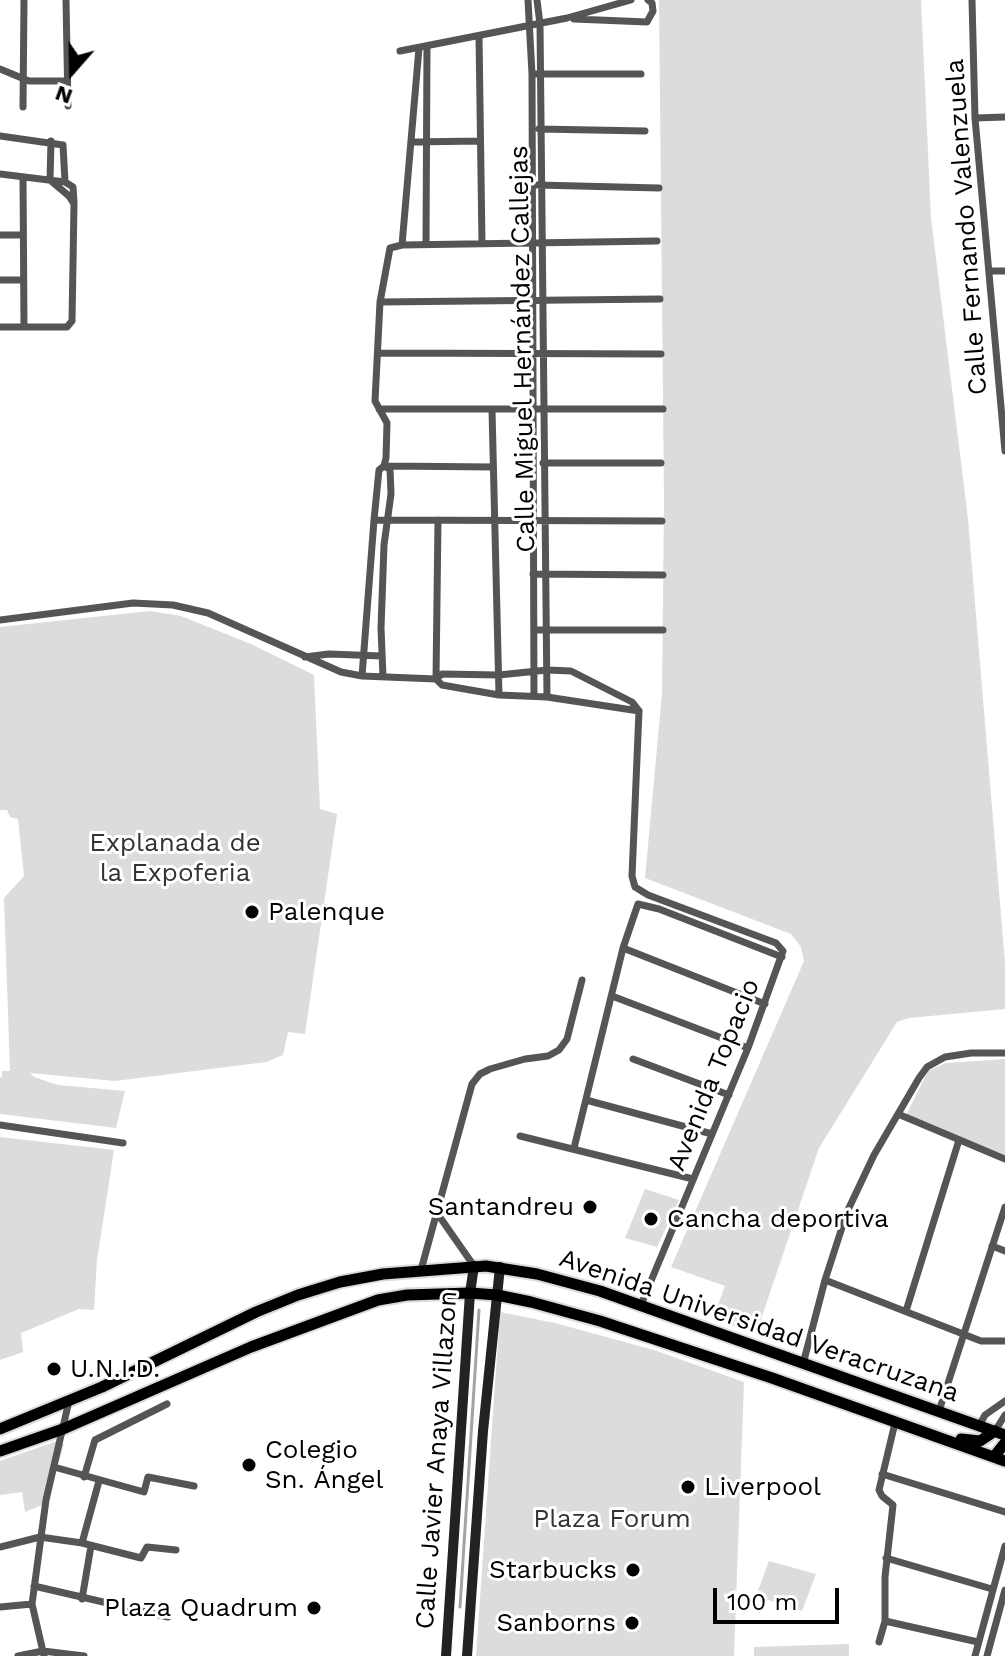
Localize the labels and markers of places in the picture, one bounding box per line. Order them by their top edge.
place label: Palenque [268,896,385,928]
marker: Palenque [243,903,261,921]
place label: Santandreu [428,1191,574,1223]
marker: Santandreu [581,1198,599,1216]
place label: Cancha deportiva [667,1203,889,1235]
marker: Cancha deportiva [642,1210,660,1228]
place label: U.N.I.D. [70,1353,160,1385]
marker: U.N.I.D. [45,1360,63,1378]
place label: Colegio Sn. Ángel [265,1434,383,1496]
marker: Colegio Sn. Ángel [240,1456,258,1474]
place label: Liverpool [704,1471,821,1503]
marker: Liverpool [679,1478,697,1496]
place label: Starbucks [489,1554,617,1586]
marker: Starbucks [624,1561,642,1579]
place label: Plaza Quadrum [104,1592,298,1624]
marker: Plaza Quadrum [305,1599,323,1617]
place label: Sanborns [496,1607,616,1639]
marker: Sanborns [623,1614,641,1632]

